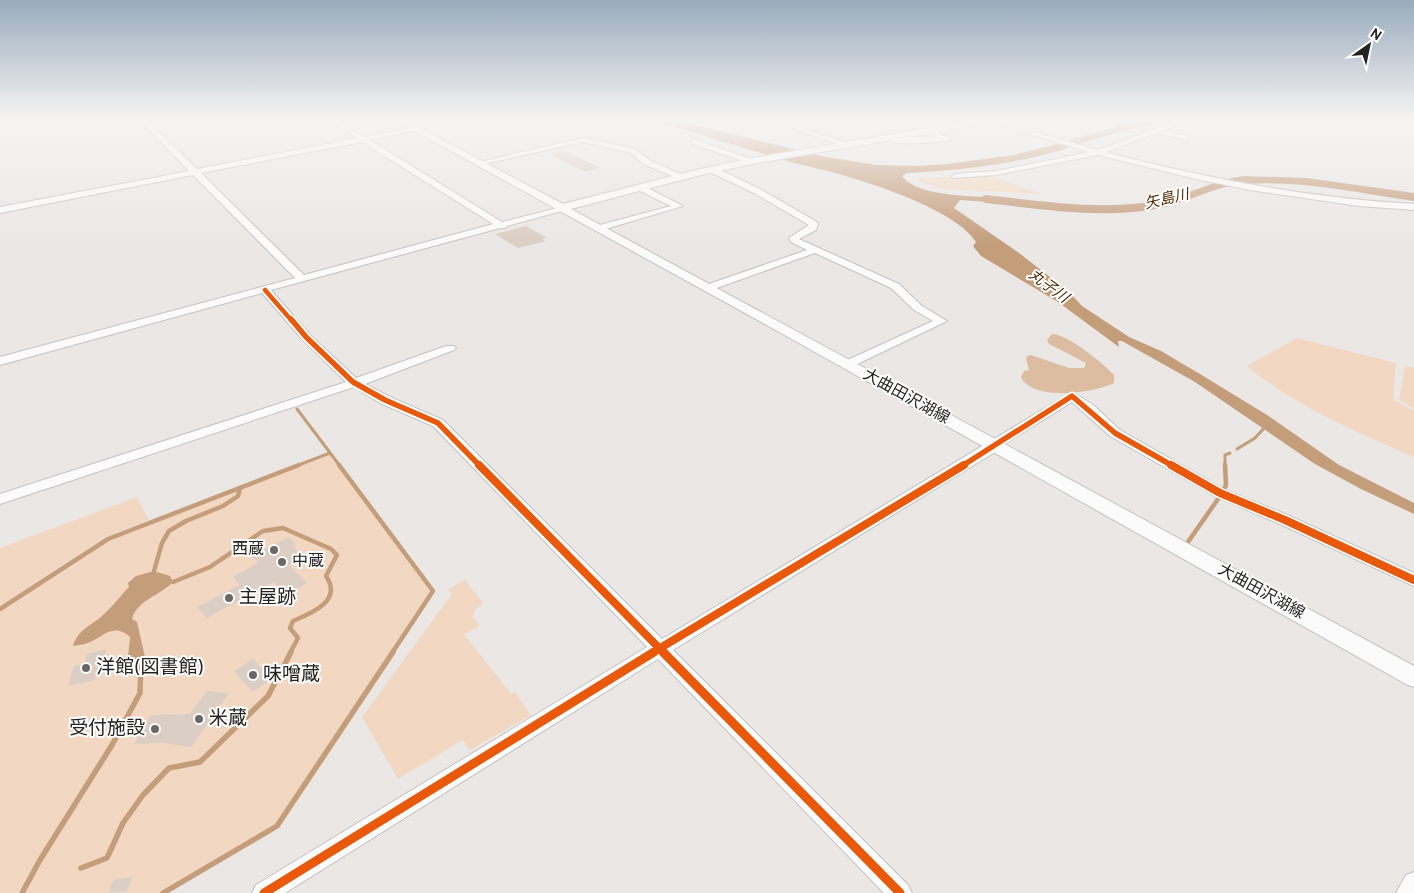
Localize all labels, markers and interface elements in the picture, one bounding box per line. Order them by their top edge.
north arrow [1344,20,1394,70]
text: N [1366,25,1384,45]
water label: 矢島川 [1143,185,1193,214]
water label: 丸子川 [1024,266,1073,309]
street label: 大曲田沢湖線 [859,365,953,429]
place label: 西蔵 [232,540,264,560]
marker: 西蔵 [268,544,280,556]
place label: 中蔵 [292,552,324,572]
marker: 中蔵 [276,556,288,568]
street label: 大曲田沢湖線 [1214,560,1308,624]
place label: 主屋跡 [239,586,296,610]
marker: 主屋跡 [223,592,235,604]
place label: 洋館(図書館) [96,656,204,680]
marker: 洋館(図書館) [80,662,92,674]
place label: 味噌蔵 [263,663,320,687]
marker: 味噌蔵 [247,669,259,681]
place label: 米蔵 [209,707,247,731]
marker: 米蔵 [193,713,205,725]
place label: 受付施設 [69,717,145,741]
marker: 受付施設 [149,723,161,735]

